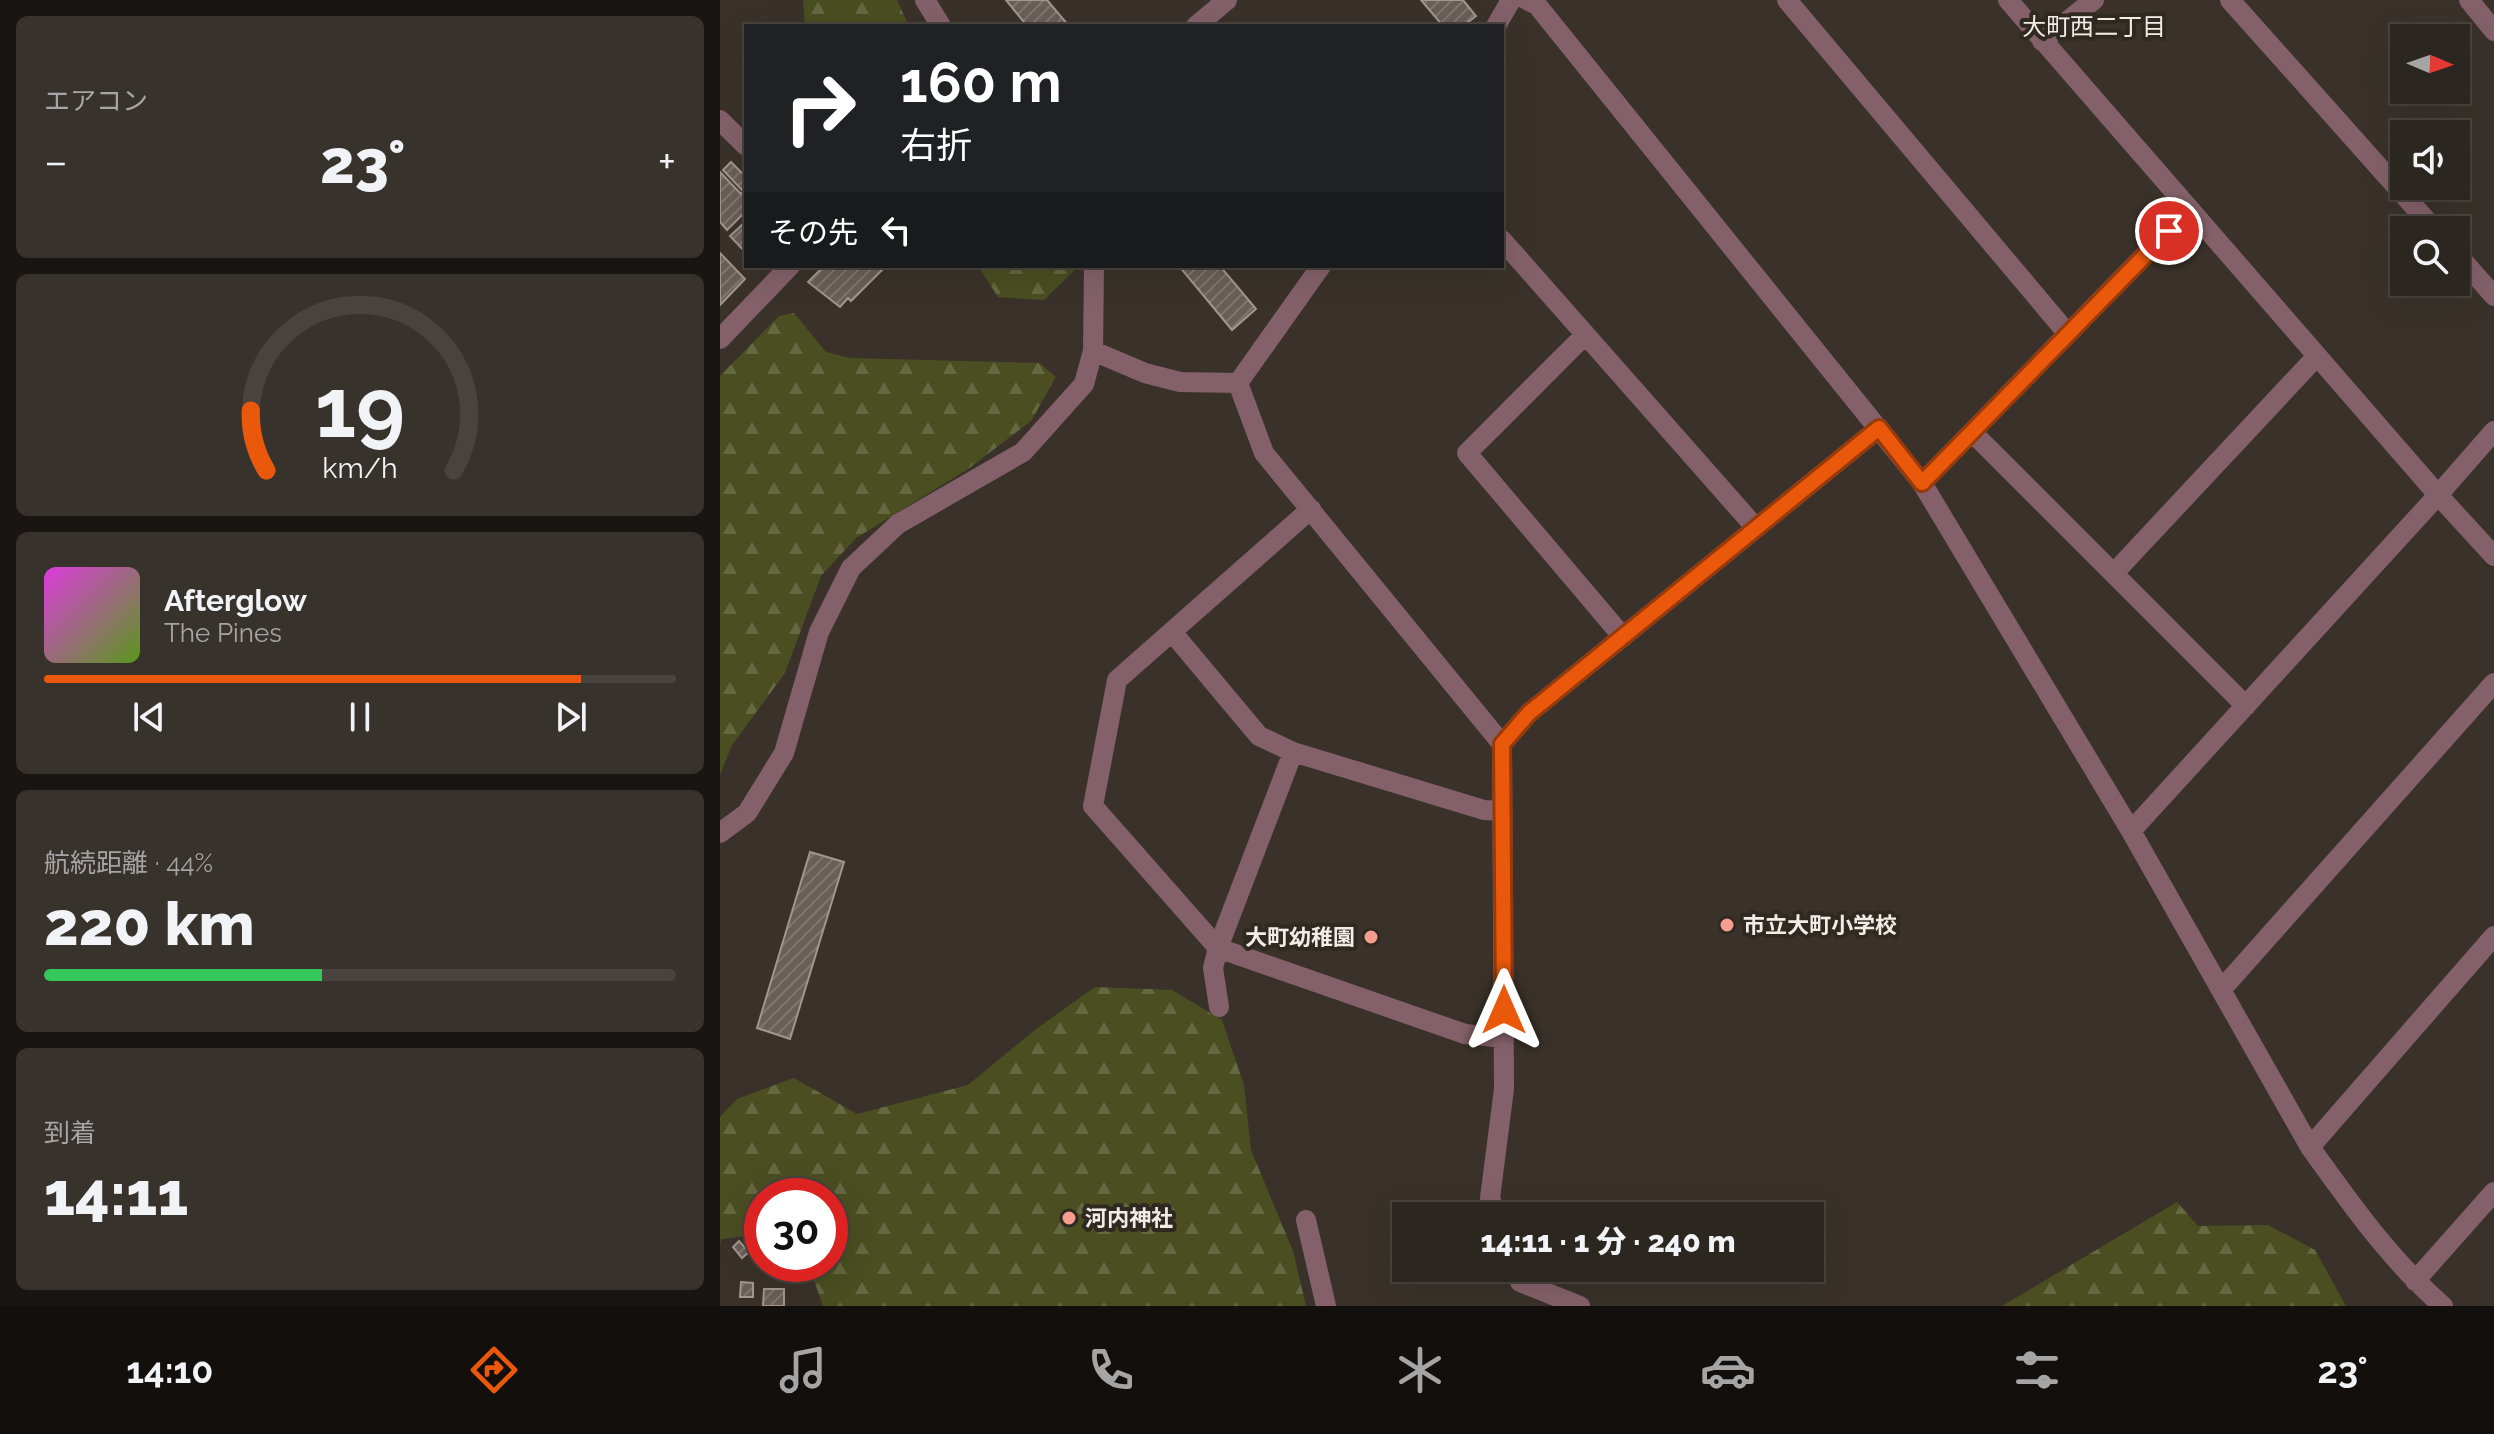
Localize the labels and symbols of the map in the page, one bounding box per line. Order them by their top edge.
district label: 大町西二丁目 [2022,12,2166,41]
north arrow [2390,24,2470,104]
pin [2135,197,2203,265]
place label: 市立大町小学校 [1743,912,1897,938]
marker: 市立大町小学校 [1718,916,1736,934]
place label: 大町幼稚園 [1245,924,1355,950]
marker: 大町幼稚園 [1362,928,1380,946]
position arrow [1462,968,1546,1052]
speed limit sign: 30 [744,1178,848,1282]
place label: 河内神社 [1085,1205,1173,1231]
marker: 河内神社 [1060,1209,1078,1227]

